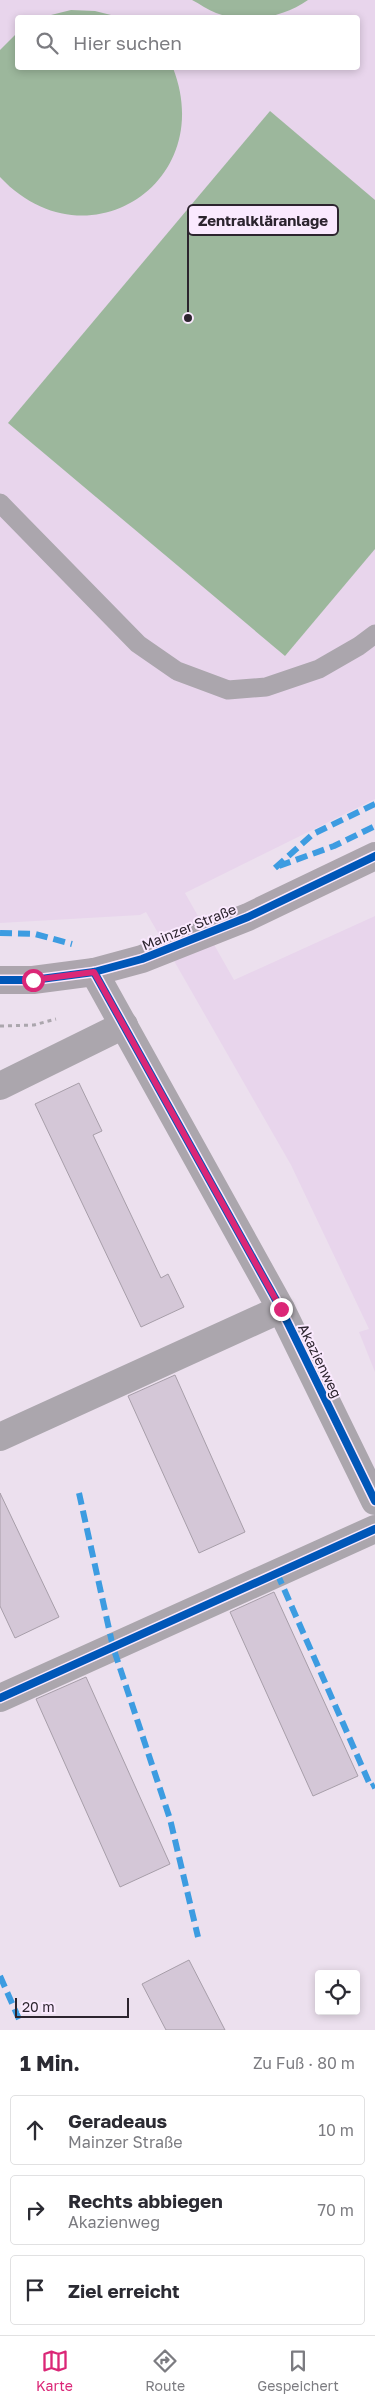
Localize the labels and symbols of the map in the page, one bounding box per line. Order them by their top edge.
callout: Zentralkläranlage [188,205,338,235]
text: Zentralkläranlage [198,211,328,229]
street label: Mainzer Straße [139,900,238,953]
route start [22,969,45,992]
route end [270,1298,293,1321]
street label: Akazienweg [295,1321,346,1401]
scale bar [15,1995,129,2018]

